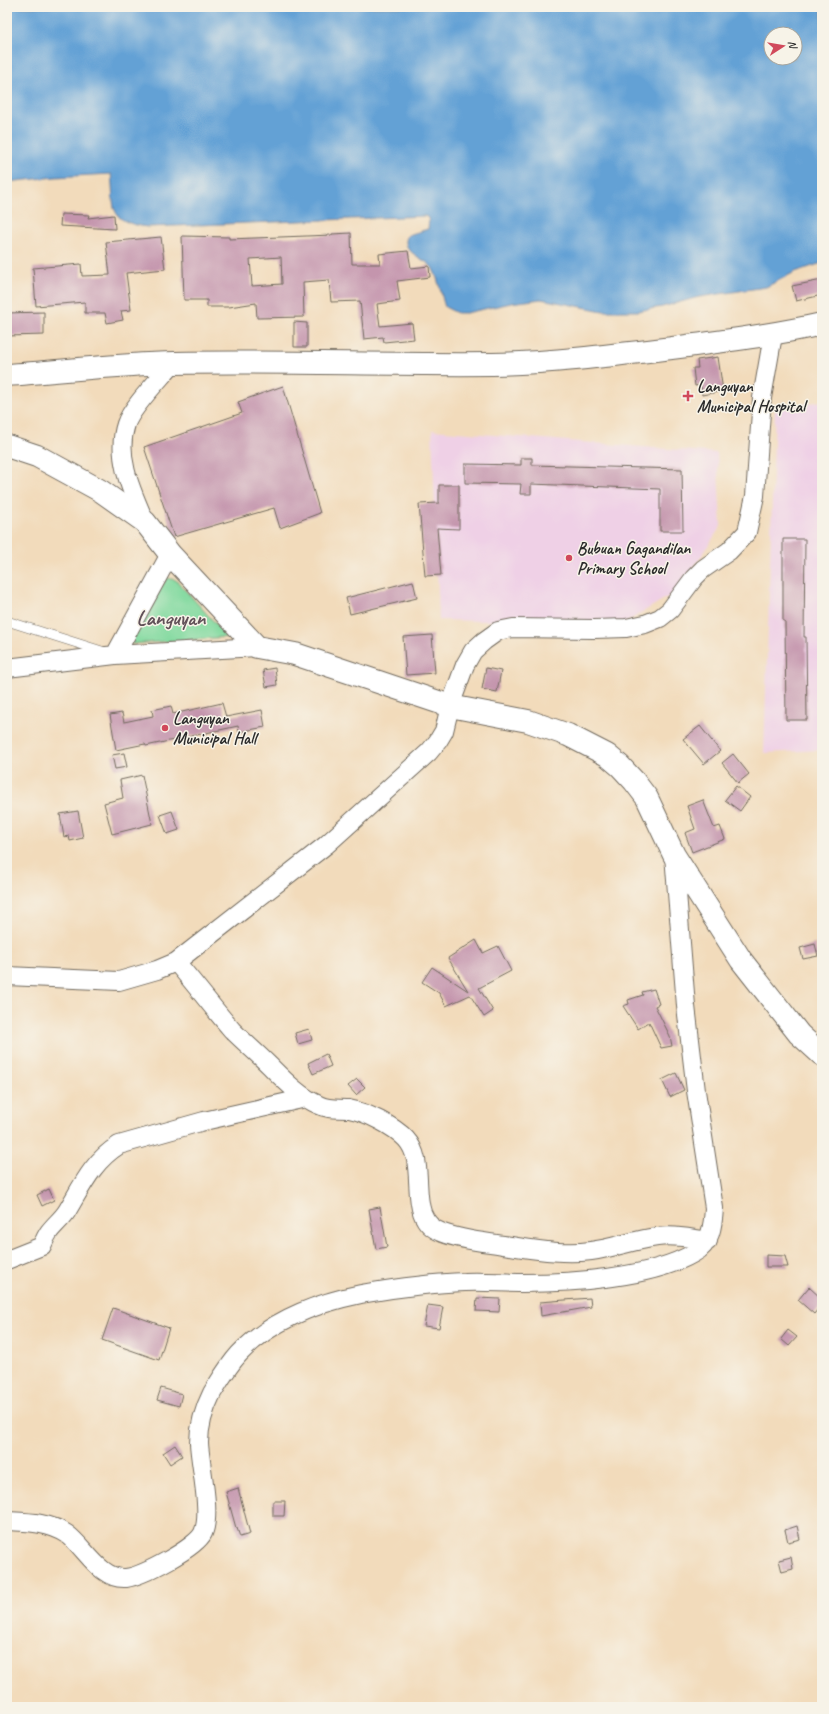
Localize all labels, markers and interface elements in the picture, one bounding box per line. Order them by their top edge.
north arrow [763,26,803,66]
text: N [785,39,801,51]
place label: Languyan Municipal Hospital [697,376,808,417]
marker: Languyan Municipal Hospital [682,390,694,402]
place label: Bubuan Gagandilan Primary School [577,538,692,579]
marker: Bubuan Gagandilan Primary School [564,553,574,563]
district label: Languyan [137,605,207,631]
place label: Languyan Municipal Hall [173,708,259,749]
marker: Languyan Municipal Hall [160,723,170,733]

